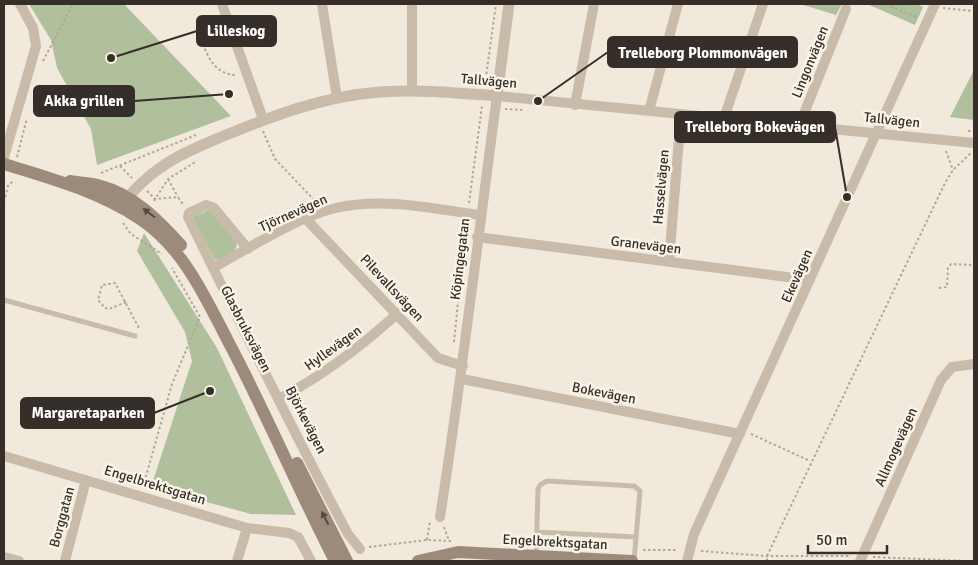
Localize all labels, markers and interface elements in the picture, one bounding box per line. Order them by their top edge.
callout: Lilleskog [197,16,276,46]
text: Lilleskog [207,22,265,40]
street label: Lingonvägen [788,24,832,100]
callout: Trelleborg Plommonvägen [608,37,797,67]
text: Trelleborg Plommonvägen [618,44,788,62]
street label: Tallvägen [460,70,518,92]
callout: Akka grillen [34,86,134,116]
text: Akka grillen [44,92,124,110]
street label: Tallvägen [863,109,921,131]
callout: Trelleborg Bokevägen [675,112,835,142]
text: Trelleborg Bokevägen [685,118,825,136]
street label: Hasselvägen [649,149,673,225]
street label: Tjörnevägen [256,190,330,236]
one-way arrow [142,207,155,218]
street label: Köpingegatan [447,217,473,301]
street label: Granevägen [610,232,682,258]
street label: Ekevägen [778,247,816,305]
street label: Pilevallsvägen [357,251,427,325]
street label: Glasbruksvägen [217,283,275,375]
street label: Hyllevägen [301,322,365,374]
street label: Bokevägen [571,378,637,408]
street label: Björkevägen [282,383,330,457]
callout: Margaretaparken [21,398,154,428]
text: Margaretaparken [31,404,145,422]
street label: Allmogevägen [871,405,921,489]
street label: Engelbrektsgatan [102,461,208,509]
street label: Borggatan [46,485,78,549]
one-way arrow [321,511,329,525]
scale bar [808,522,887,554]
street label: Engelbrektsgatan [502,531,608,553]
text: 50 m [816,531,847,549]

